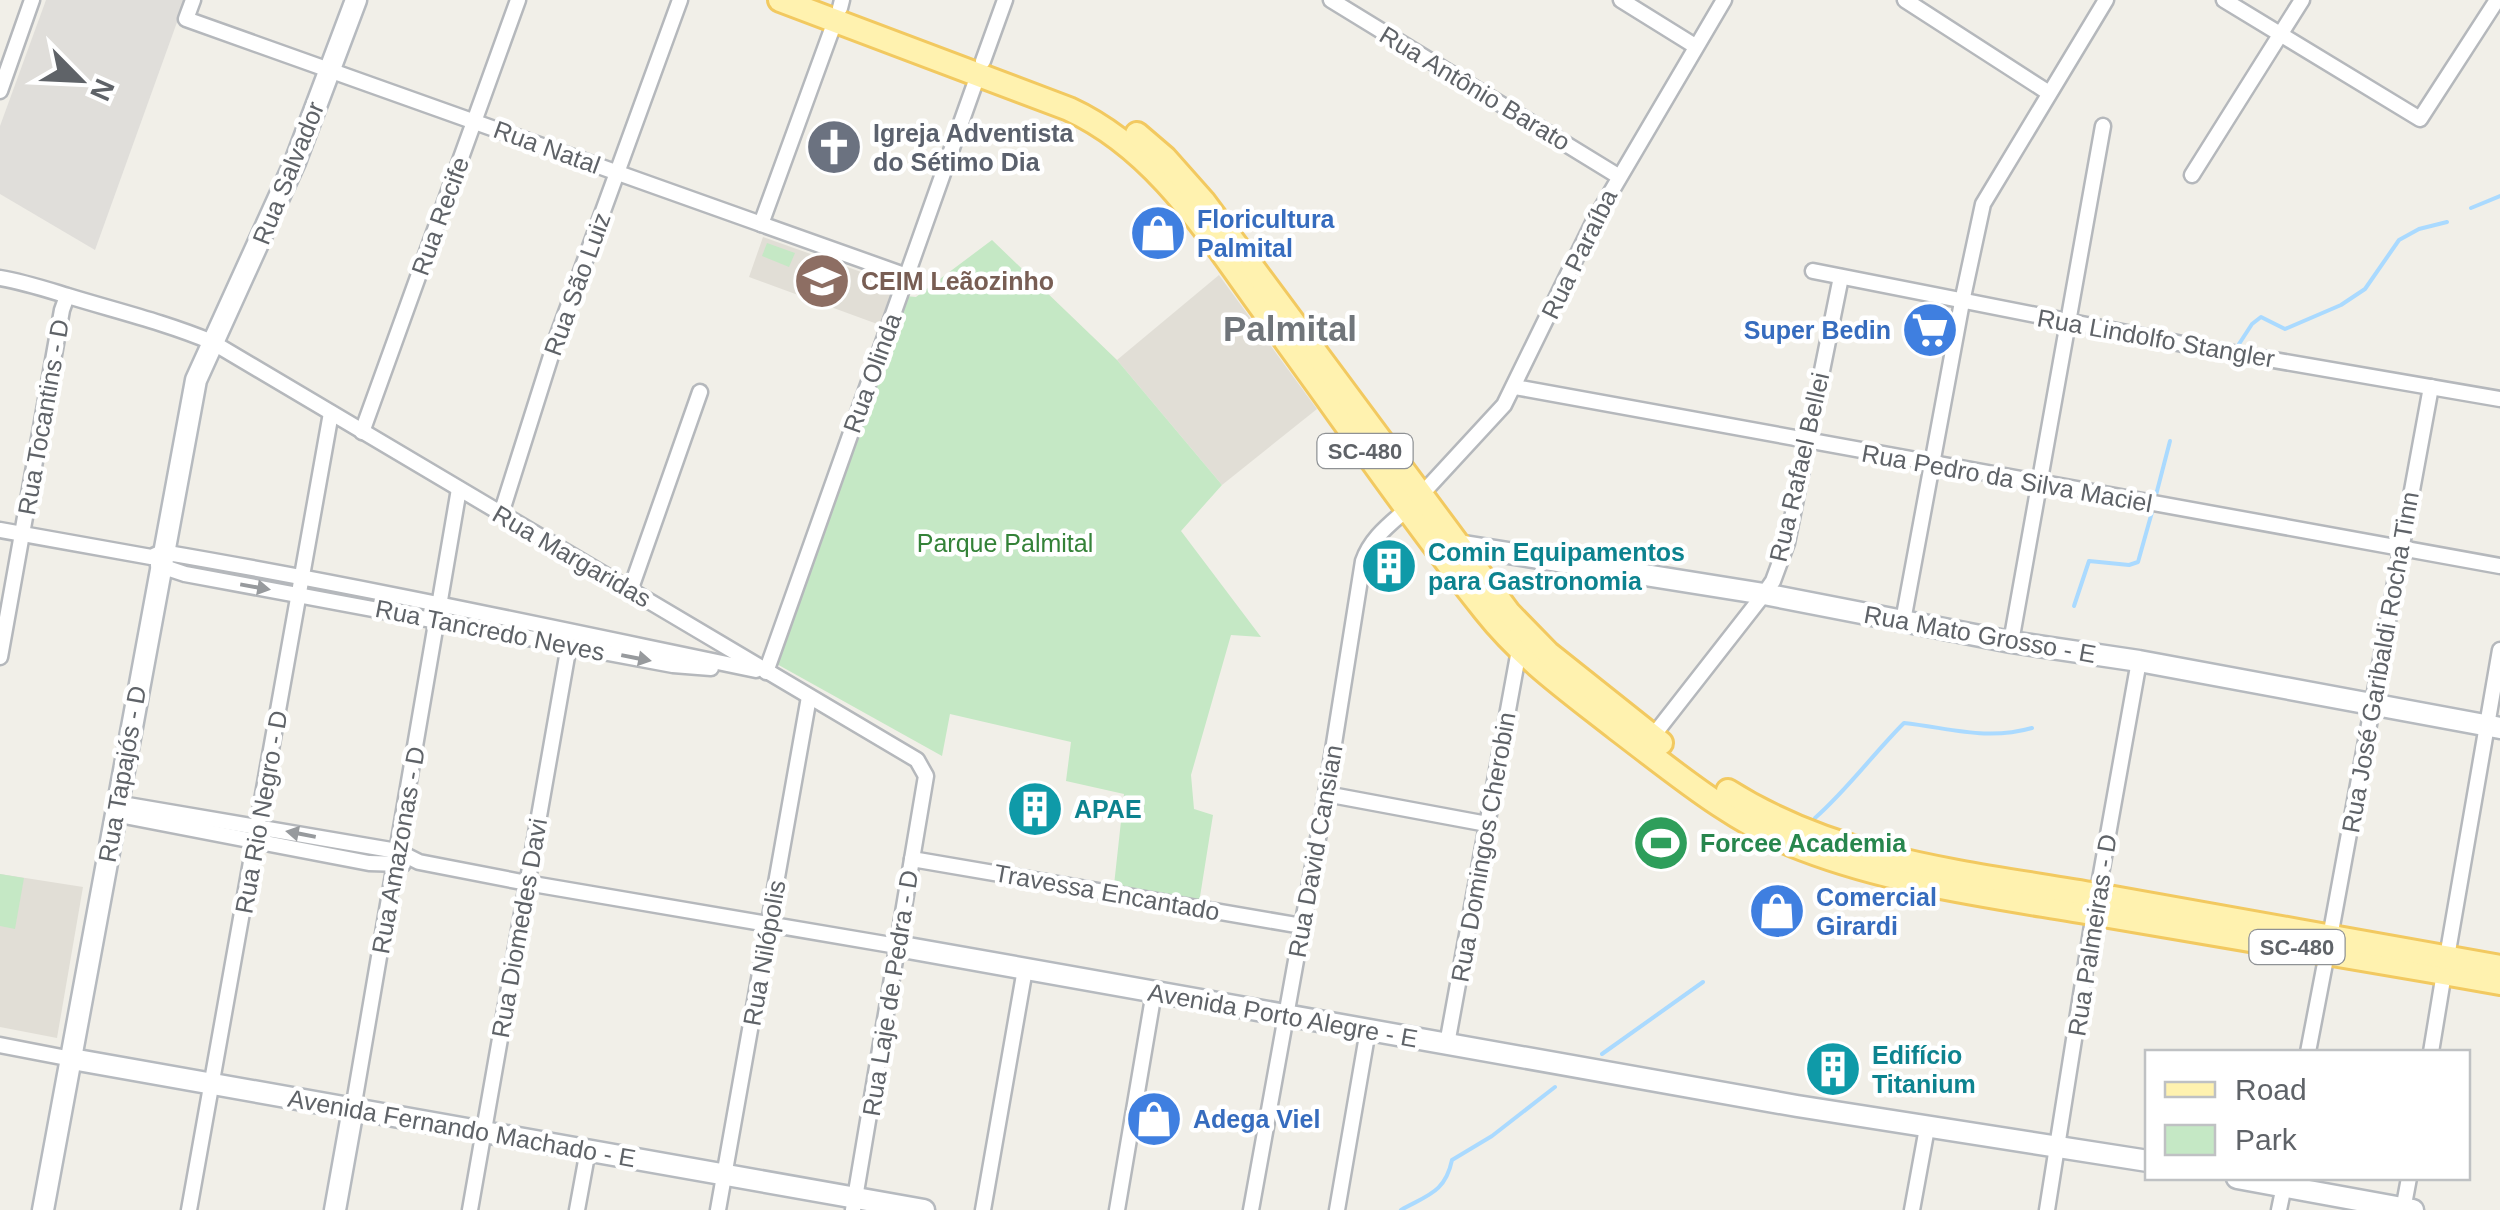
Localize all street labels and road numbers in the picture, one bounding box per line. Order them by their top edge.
street label: Rua Antônio Barato [1375,20,1575,156]
street label: Rua Salvador [247,98,329,248]
street label: Rua Natal [490,115,604,179]
street label: Rua Recife [406,153,474,279]
street label: Rua Paraíba [1536,185,1622,323]
street label: Rua São Luiz [538,209,616,359]
street label: Rua Lindolfo Stangler [2035,303,2277,373]
street label: Rua Olinda [837,309,907,437]
street label: Rua Tocantins - D [12,317,74,517]
street label: Rua Rafael Bellei [1764,370,1834,564]
road number: SC-480 [1318,434,1412,468]
street label: Rua Pedro da Silva Maciel [1860,439,2154,517]
street label: Rua José Garibaldi Rocha Tinn [2336,489,2424,835]
street label: Rua Margaridas [488,499,656,613]
street label: Rua Tancredo Neves [373,594,607,666]
street label: Rua Mato Grosso - E [1862,600,2098,668]
street label: Rua Tapajós - D [93,684,151,864]
street label: Rua Rio Negro - D [229,708,293,916]
street label: Rua Domingos Cherobin [1445,710,1521,984]
street label: Rua David Cansian [1283,743,1347,959]
street label: Rua Amazonas - D [366,744,430,956]
street label: Rua Diomedes Davi [486,816,552,1040]
street label: Rua Palmeiras - D [2062,832,2122,1038]
street label: Travessa Encantado [992,858,1222,926]
street label: Rua Laje de Pedra - D [857,868,923,1118]
street label: Rua Nilópolis [737,878,791,1028]
road number: SC-480 [2250,930,2344,964]
street label: Avenida Porto Alegre - E [1146,977,1420,1053]
street label: Avenida Fernando Machado - E [286,1084,638,1172]

